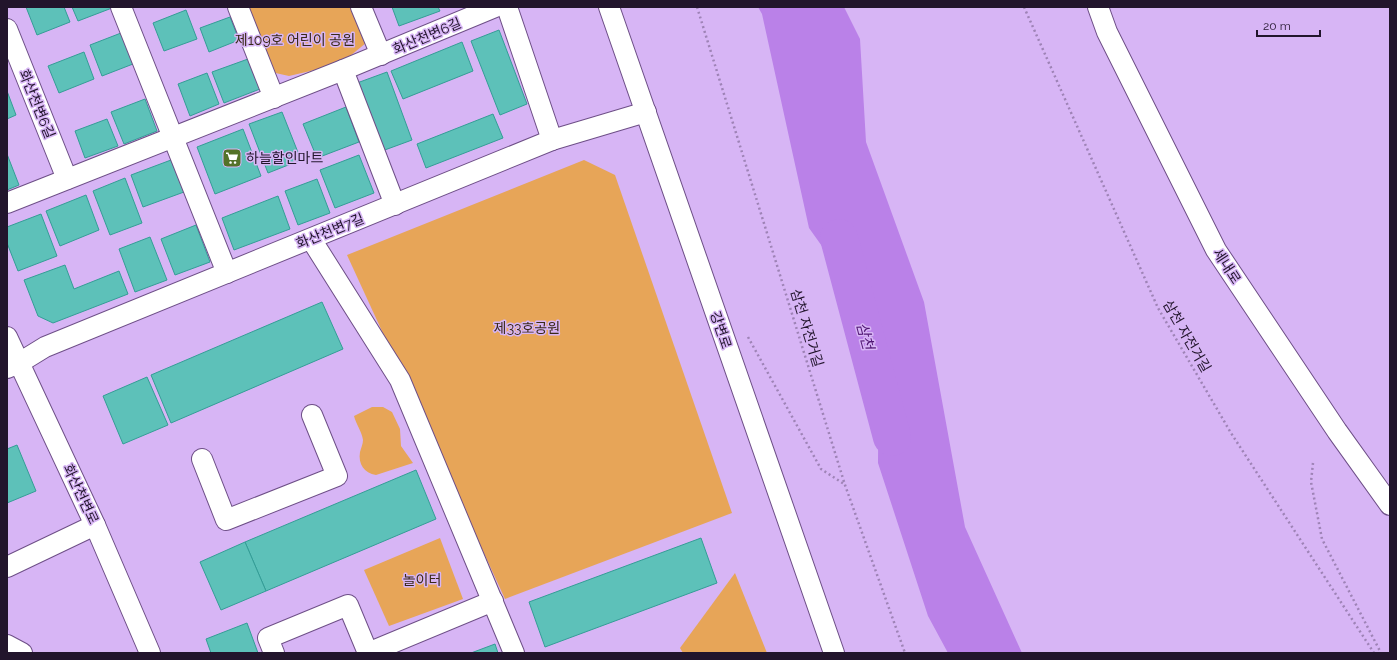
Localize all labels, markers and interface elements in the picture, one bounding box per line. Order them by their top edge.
scale bar [1257,12,1320,38]
street label: 화산천변6길 [390,14,464,58]
text: 20 m [1263,19,1291,33]
park label: 제109호 어린이 공원 [235,32,355,48]
street label: 화산천변6길 [16,67,58,141]
supermarket icon: 하늘할인마트 [221,147,243,169]
place label: 하늘할인마트 [246,150,323,166]
street label: 화산천변7길 [294,210,366,252]
street label: 세내로 [1210,245,1244,287]
street label: 삼천 자전거길 [788,287,826,369]
street label: 삼천 자전거길 [1160,297,1214,375]
street label: 강변로 [707,309,735,351]
park label: 제33호공원 [494,320,560,336]
water label: 삼천 [853,320,878,354]
street label: 화산천변로 [60,461,102,527]
park label: 놀이터 [403,572,441,588]

